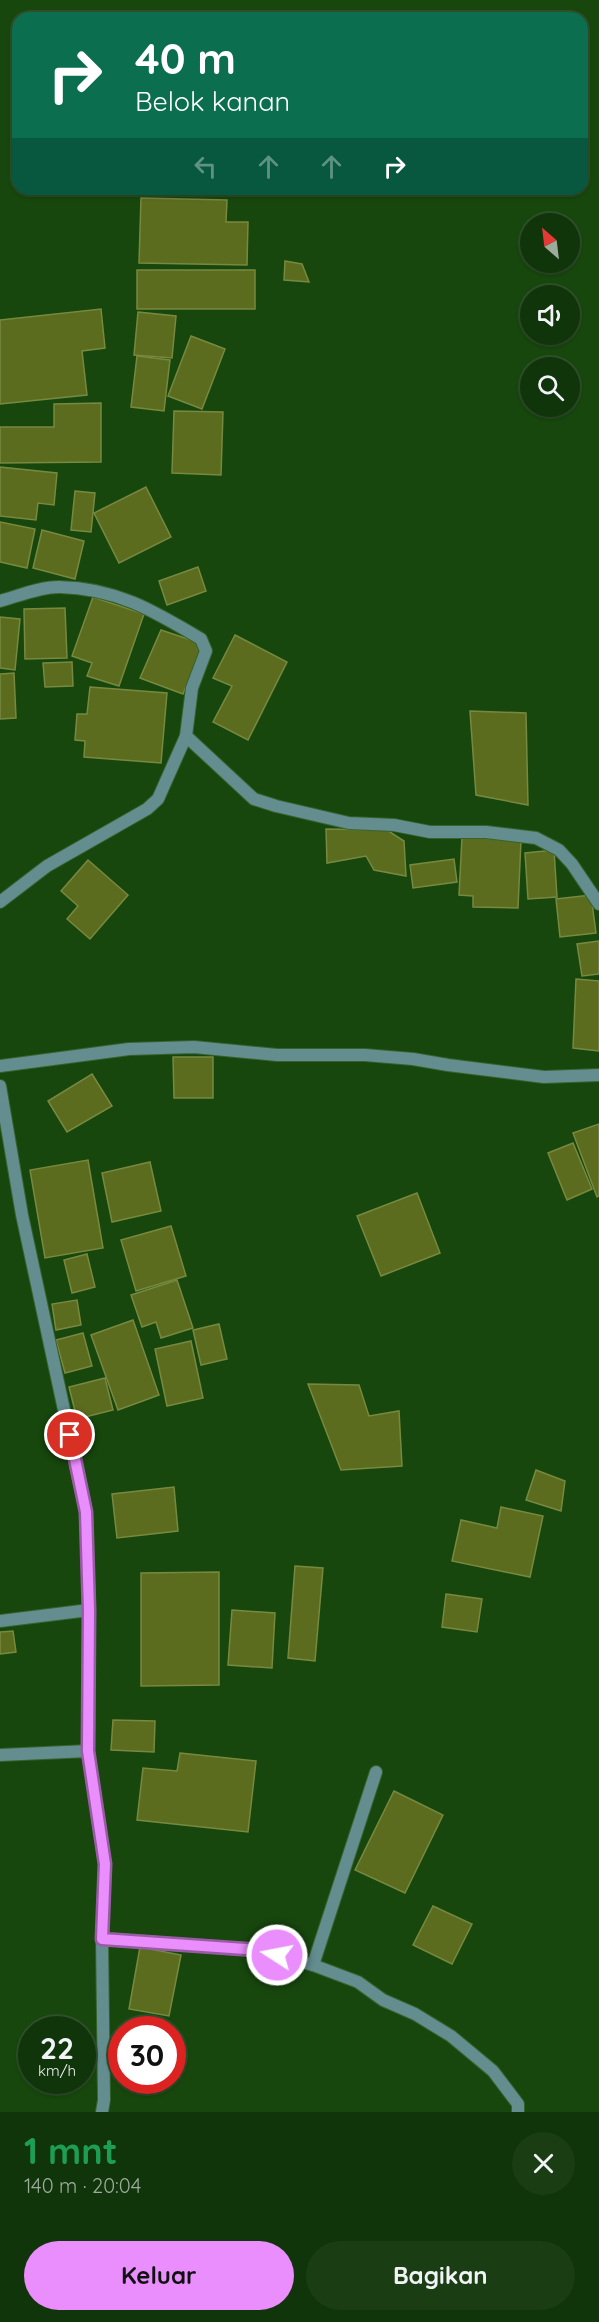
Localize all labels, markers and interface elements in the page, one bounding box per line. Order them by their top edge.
text: 40 m [135,32,236,85]
icon: right [36,36,114,114]
text: Belok kanan [135,84,290,118]
icon: left [189,150,222,183]
icon: ahead [252,150,285,183]
icon: ahead [315,150,348,183]
icon: right [378,150,411,183]
north arrow [520,213,580,273]
map controls [520,213,580,417]
button: sound [520,285,580,345]
button: search [520,357,580,417]
pin [44,1409,95,1460]
icon: arrive [53,1418,86,1451]
position arrow [245,1923,309,1987]
speed limit sign: 30 [108,2016,186,2094]
text: 22 [40,2029,74,2067]
text: km/h [38,2061,76,2080]
text: 1 mnt [24,2128,117,2173]
button: close [512,2132,575,2195]
text: 140 m · 20:04 [24,2173,141,2198]
button: Keluar [24,2241,294,2310]
button: Bagikan [306,2241,575,2310]

